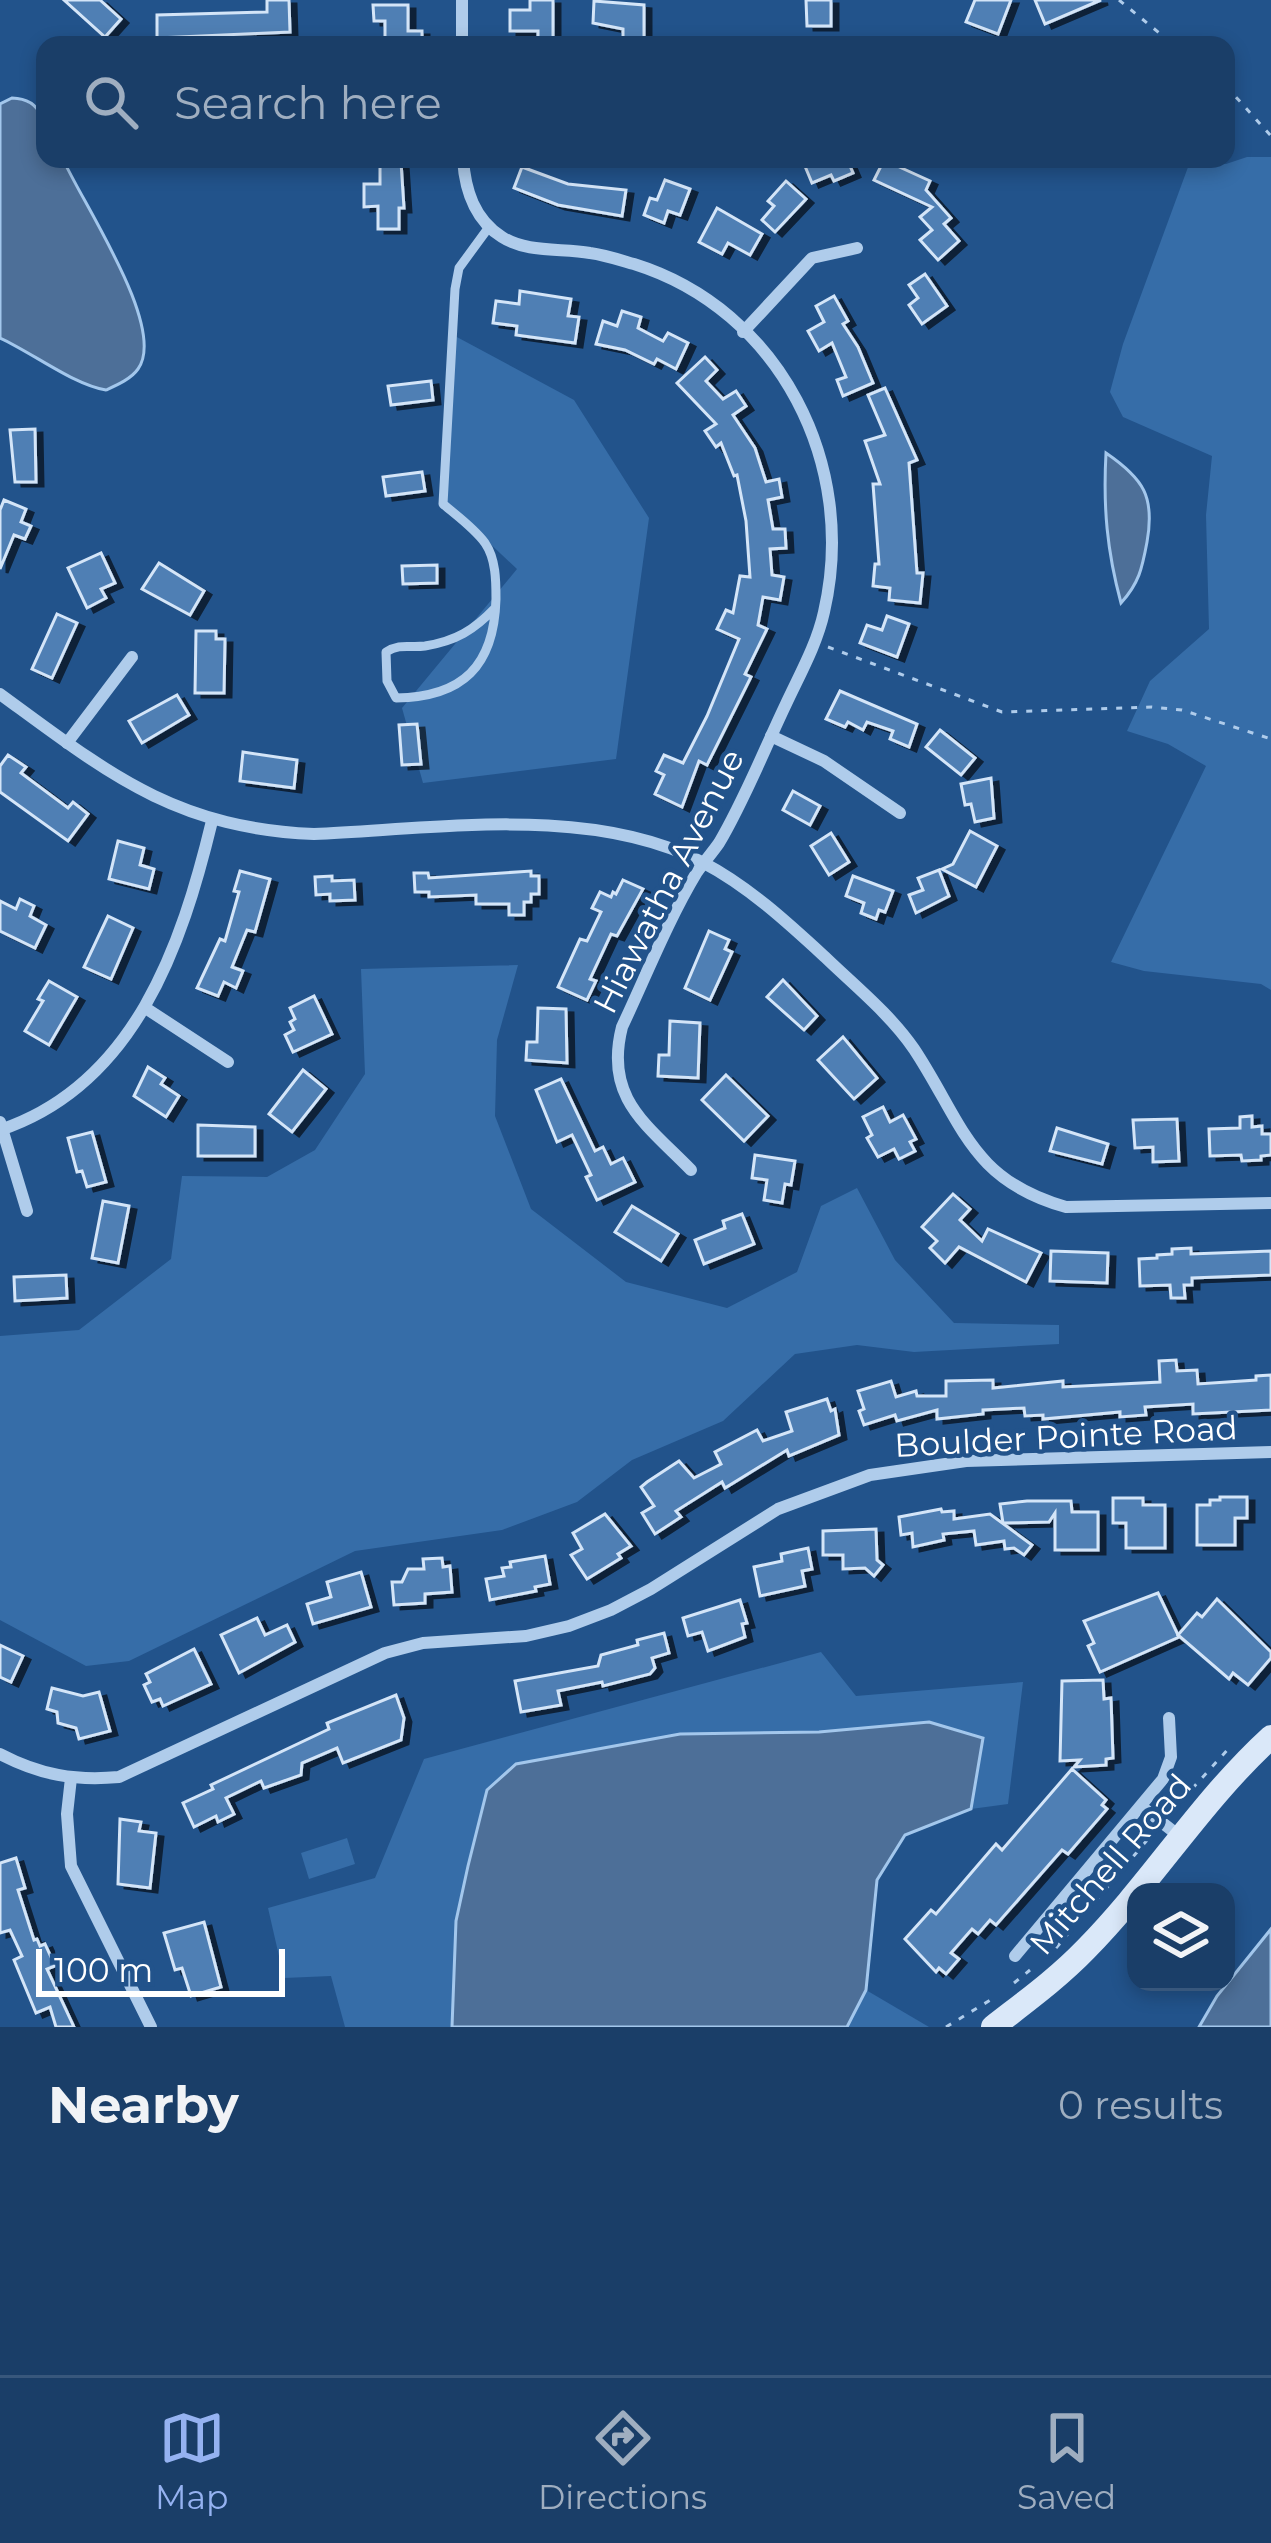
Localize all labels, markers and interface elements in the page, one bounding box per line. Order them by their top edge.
search box [36,36,1235,168]
icon: search [78,69,144,135]
text: Search here [174,75,442,130]
street label: Hiawatha Avenue [584,742,752,1020]
street label: Boulder Pointe Road [893,1407,1239,1465]
street label: Mitchell Road [1021,1766,1199,1962]
map controls [1127,1883,1235,1991]
button: layers [1127,1883,1235,1991]
scale bar [36,1943,285,1996]
text: 100 m [54,1950,153,1990]
text: Nearby [48,2074,239,2136]
text: 0 results [1058,2081,1223,2129]
tab: Map [155,2405,228,2517]
tab: Directions [538,2405,707,2517]
tab: Saved [1017,2405,1116,2517]

